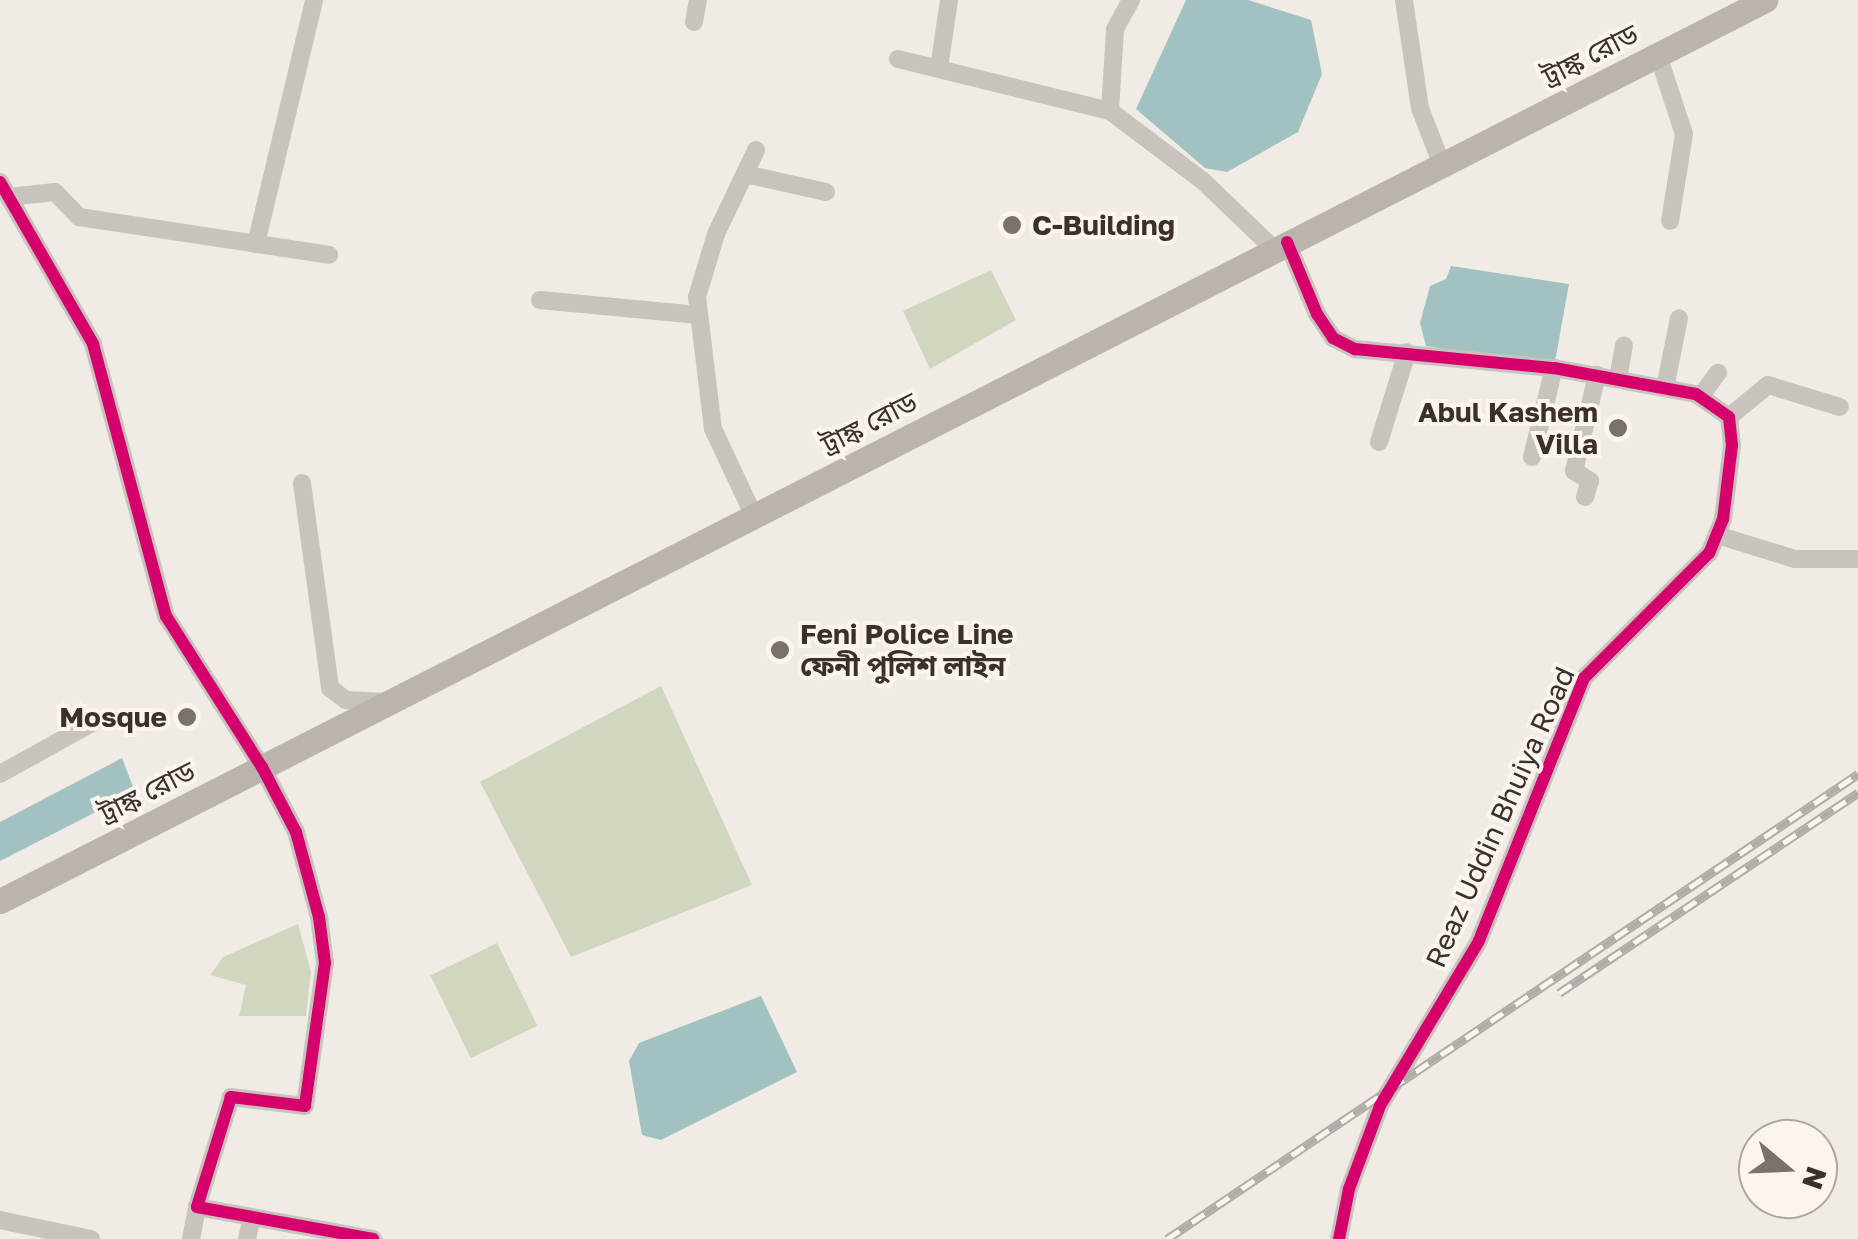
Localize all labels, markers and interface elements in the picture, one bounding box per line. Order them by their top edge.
street label: ট্রাঙ্ক রোড [1536,17,1644,93]
place label: C-Building [1032,208,1175,242]
marker: C-Building [1001,214,1023,236]
street label: ট্রাঙ্ক রোড [815,385,923,461]
place label: Abul Kashem Villa [1418,395,1598,461]
marker: Abul Kashem Villa [1607,417,1629,439]
place label: Feni Police Line ফেনী পুলিশ লাইন [800,617,1014,683]
marker: Feni Police Line ফেনী পুলিশ লাইন [769,639,791,661]
street label: Reaz Uddin Bhuiya Road [1418,662,1582,972]
place label: Mosque [59,700,167,734]
marker: Mosque [176,706,198,728]
street label: ট্রাঙ্ক রোড [93,754,201,830]
north arrow [1738,1119,1838,1219]
text: N [1796,1163,1834,1194]

